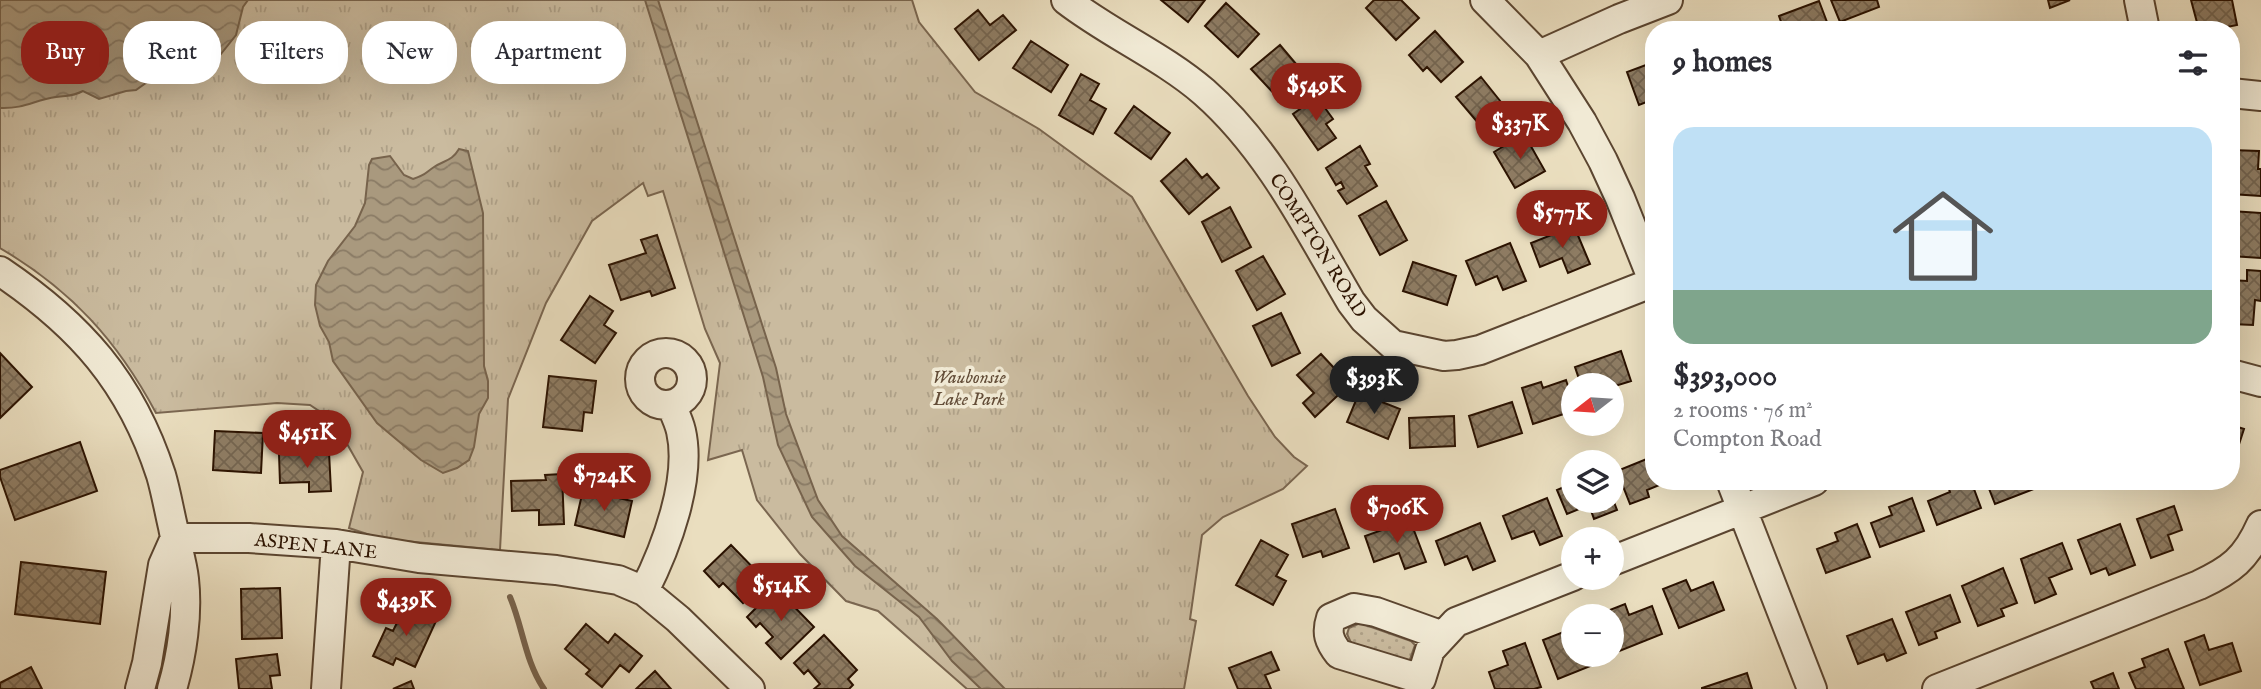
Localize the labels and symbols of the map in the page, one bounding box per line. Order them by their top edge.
pin: $549K [1267,64,1365,123]
pin: $337K [1471,102,1569,161]
street label: COMPTON ROAD [1263,169,1371,323]
pin: $577K [1513,190,1611,250]
pin: $393K [1325,356,1423,416]
park label: Waubonsie Lake Park [932,366,1007,412]
north arrow [1561,373,1624,436]
pin: $451K [258,410,356,470]
pin: $724K [555,454,653,513]
pin: $706K [1348,486,1446,545]
street label: ASPEN LANE [252,529,378,565]
pin: $514K [732,564,830,623]
pin: $439K [357,578,455,638]

